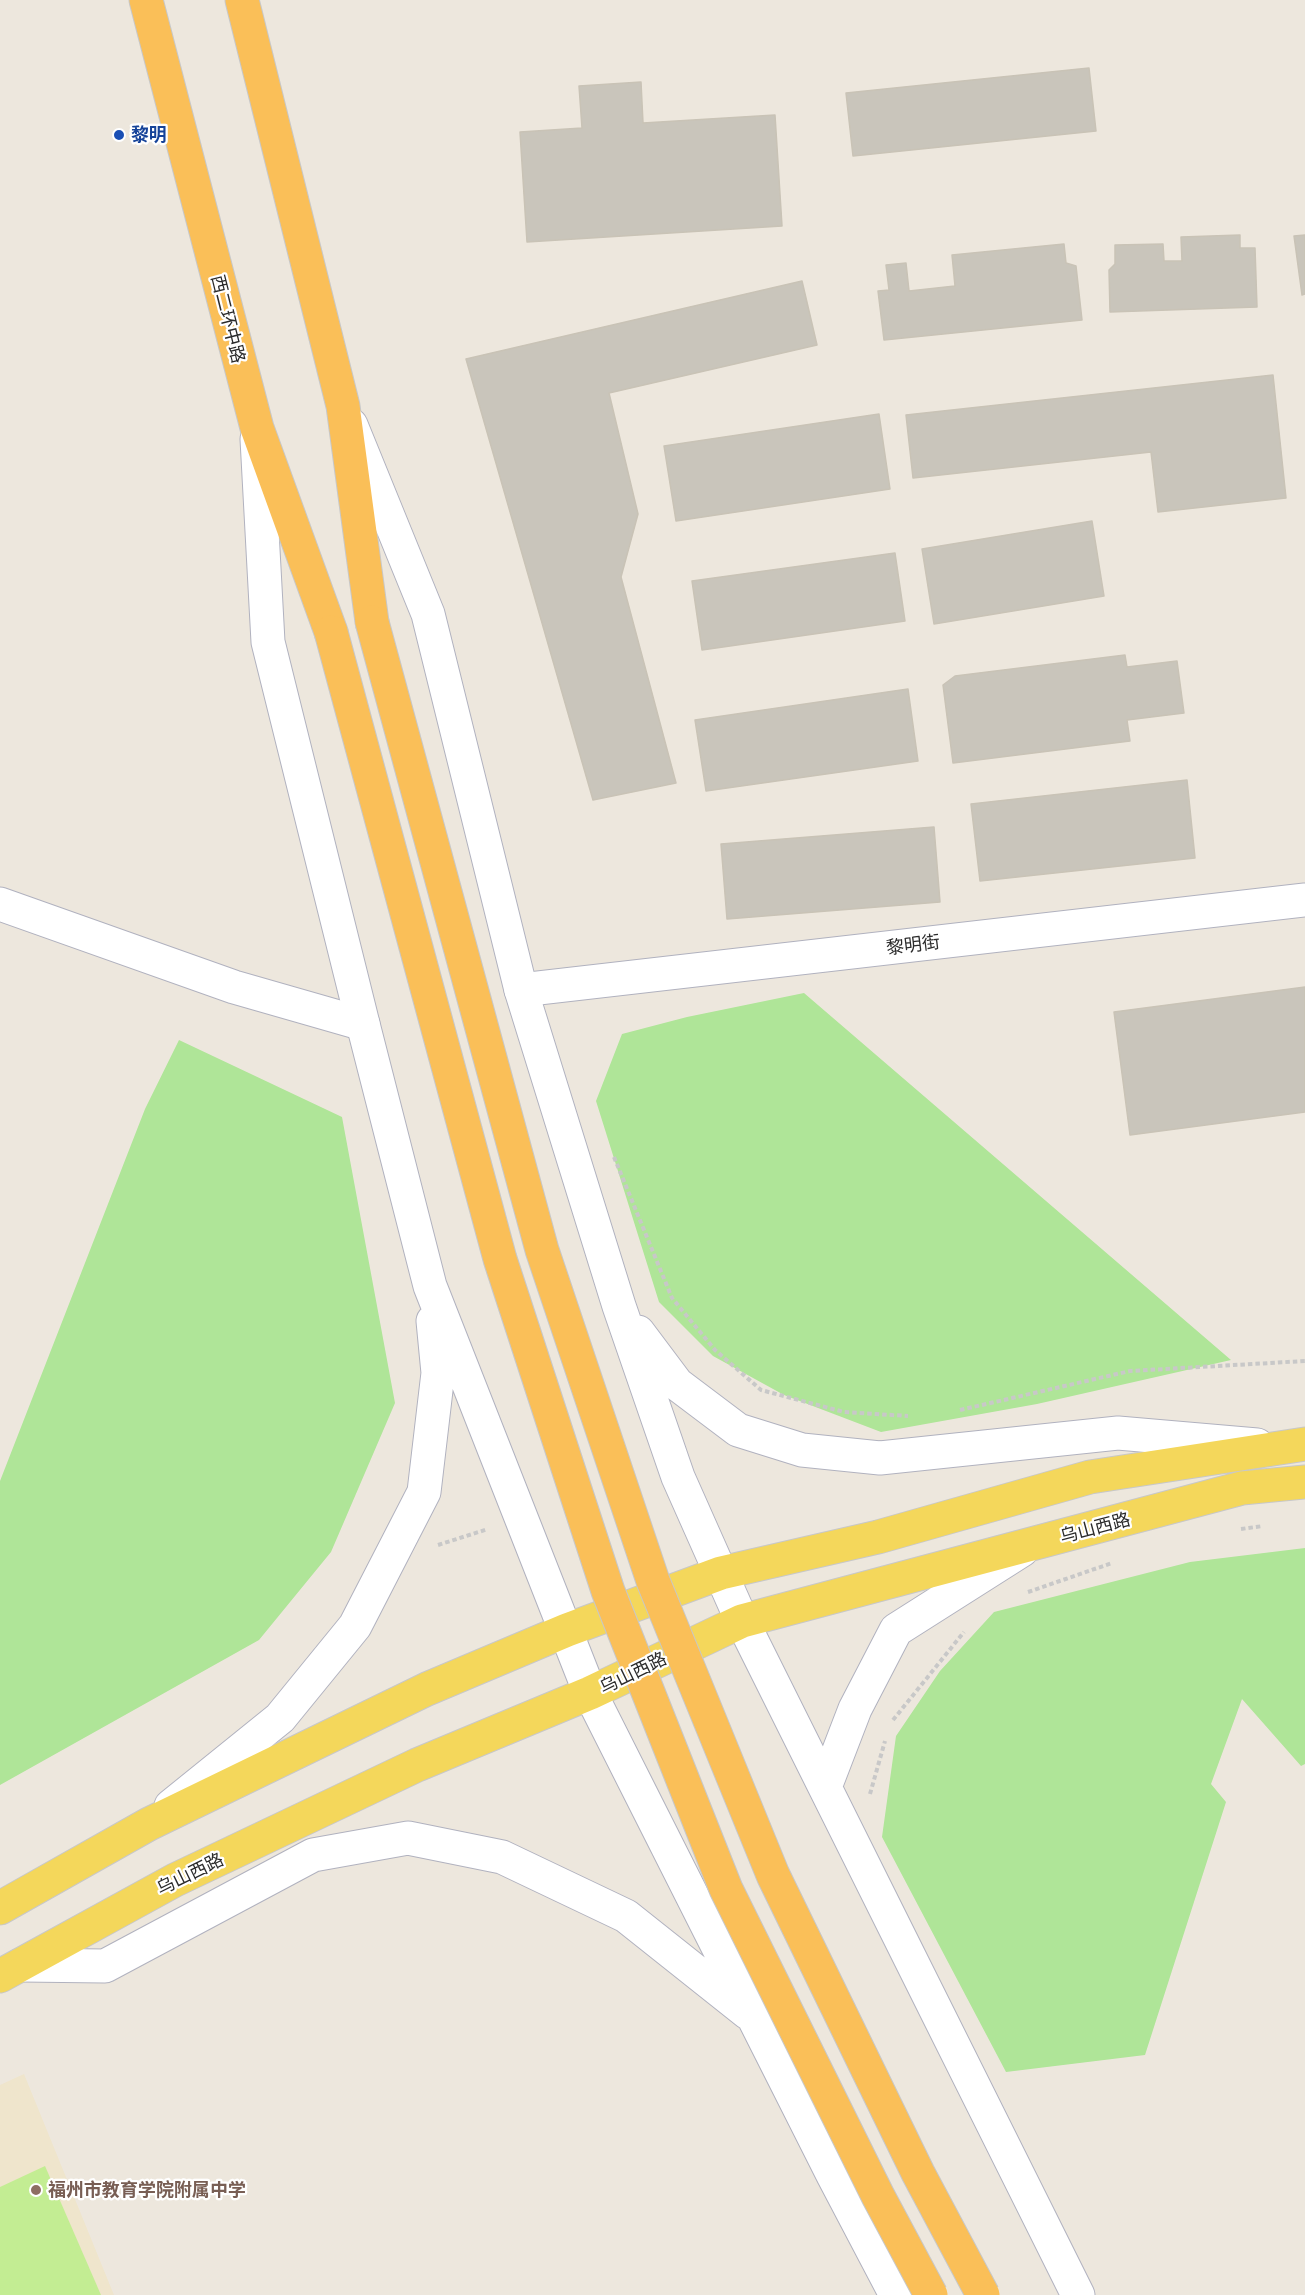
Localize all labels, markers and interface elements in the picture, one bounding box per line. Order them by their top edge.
place label: 黎明 [131,124,167,146]
marker: 黎明 [112,128,126,142]
street label: 西二环中路 [207,273,249,365]
street label: 黎明街 [885,931,941,959]
street label: 乌山西路 [1057,1508,1133,1548]
street label: 乌山西路 [596,1648,670,1698]
street label: 乌山西路 [153,1849,227,1899]
place label: 福州市教育学院附属中学 [48,2179,246,2201]
marker: 福州市教育学院附属中学 [29,2183,43,2197]

